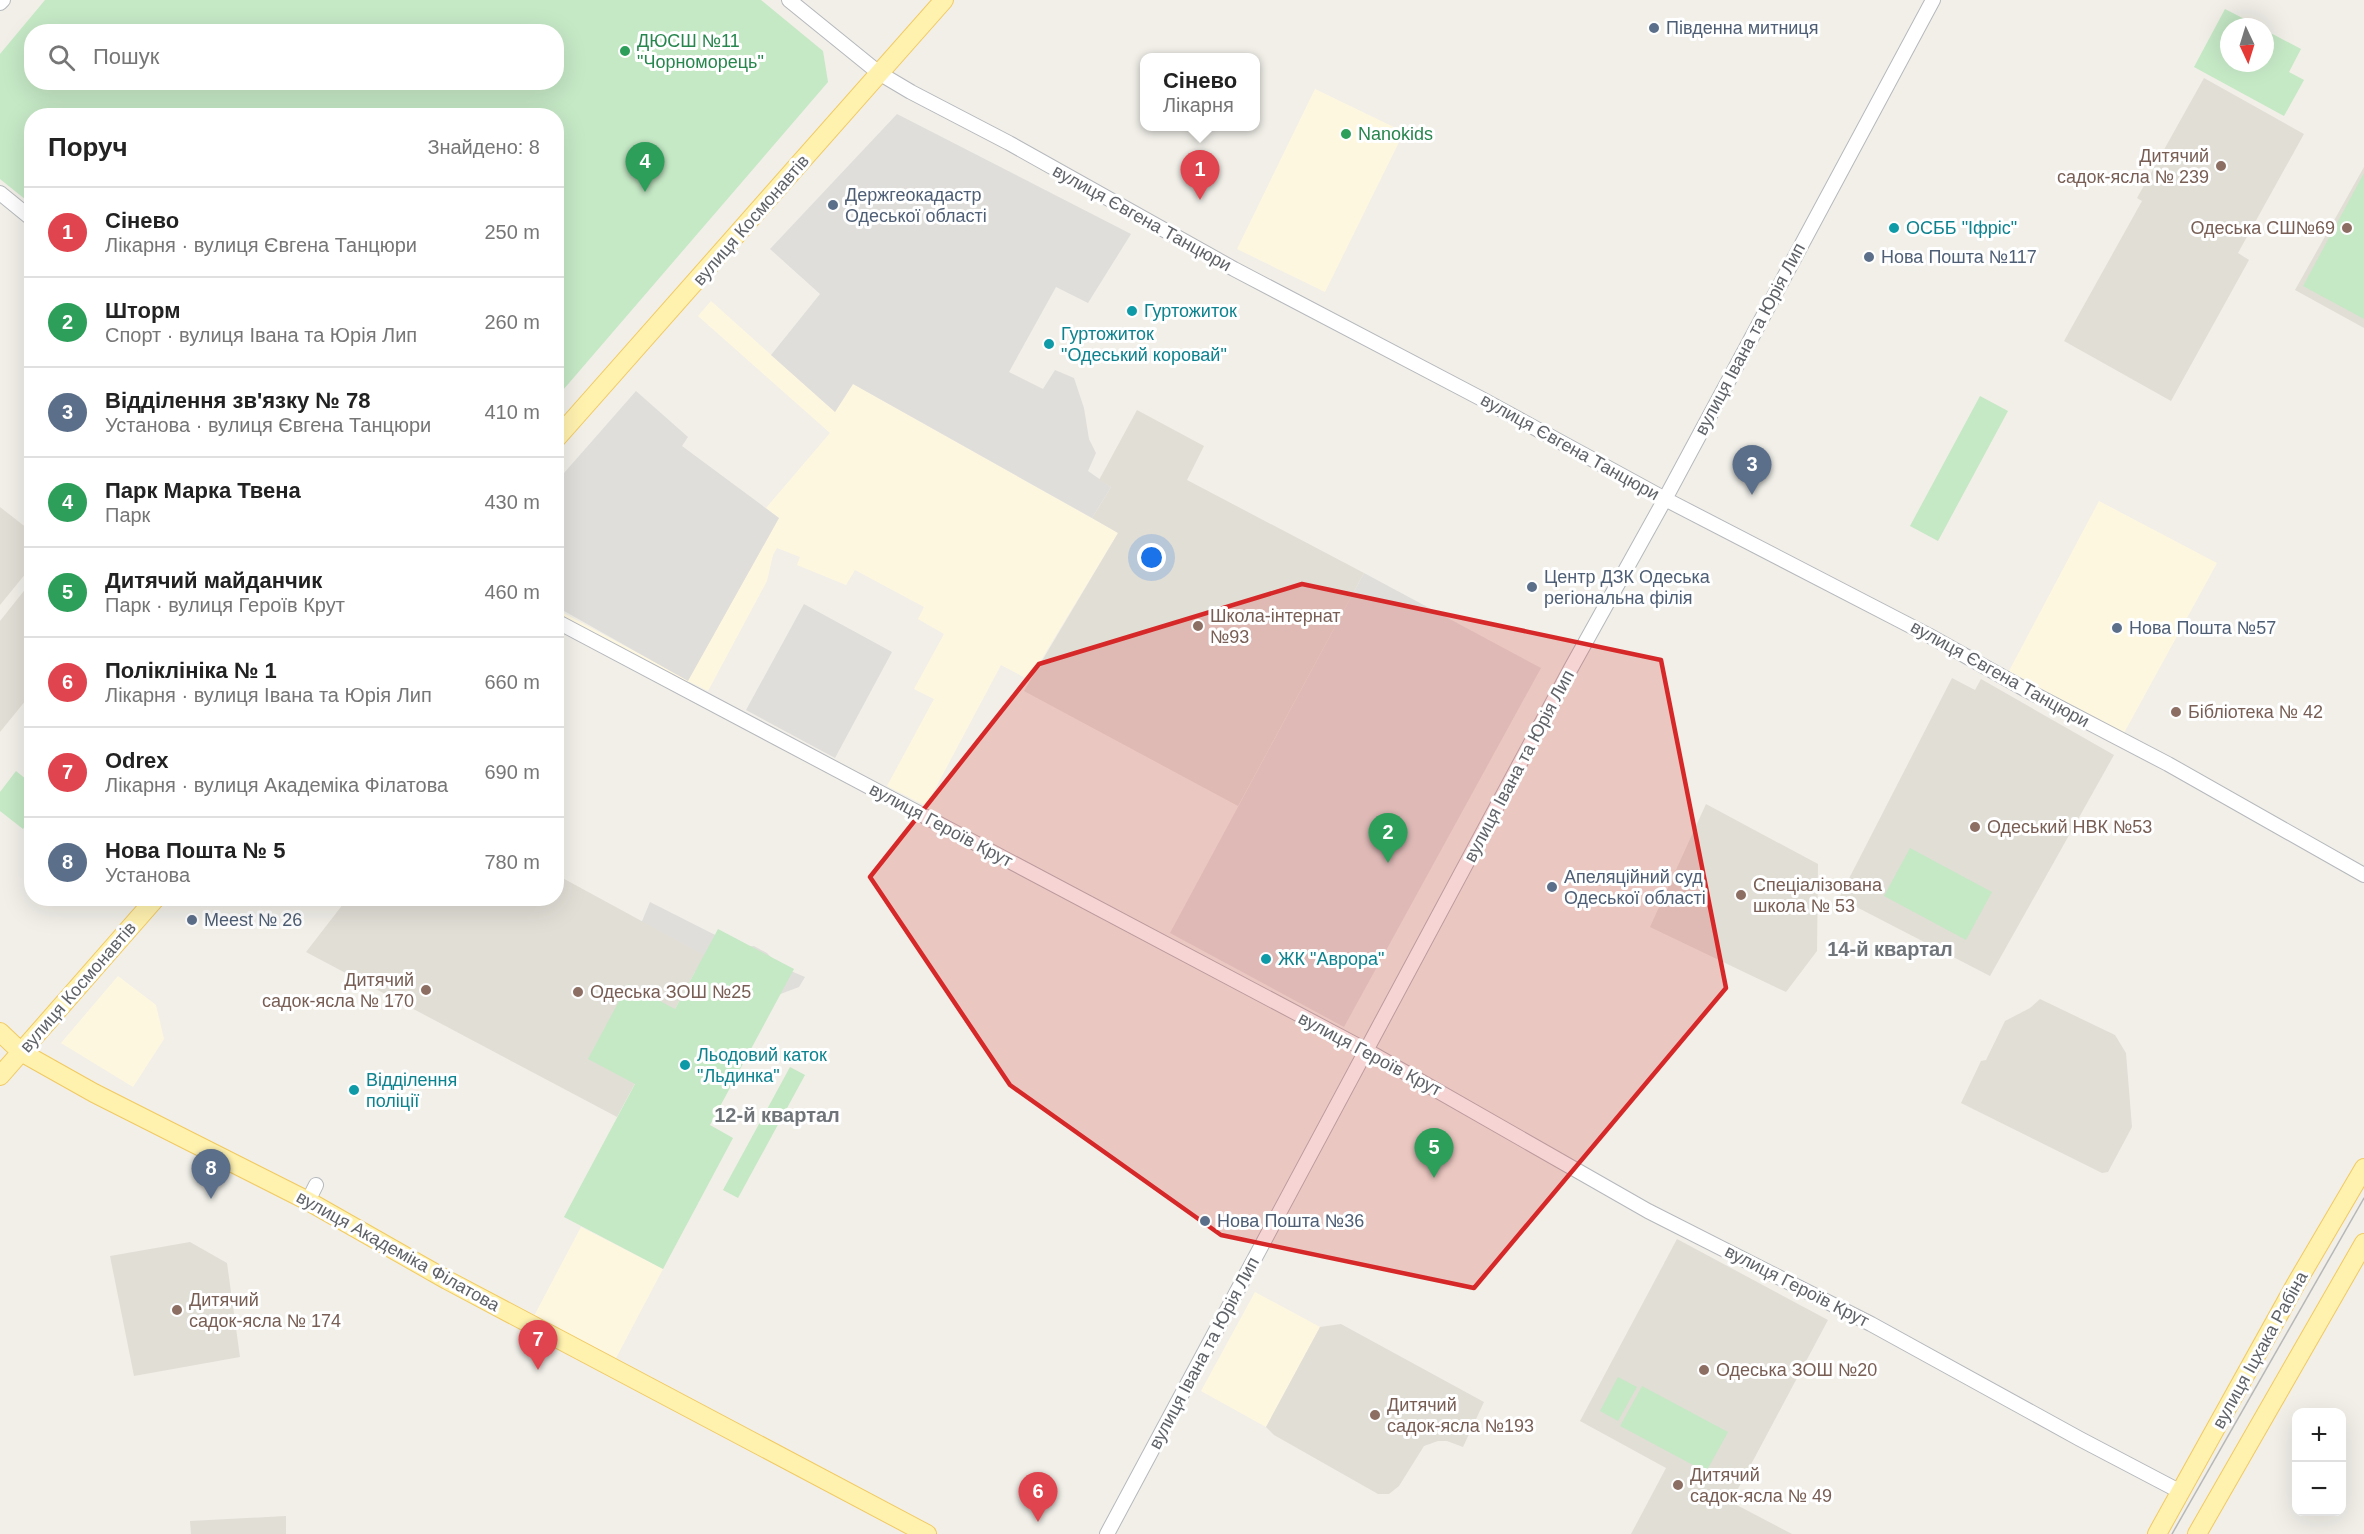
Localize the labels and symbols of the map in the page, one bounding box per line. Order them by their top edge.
place label: Південна митниця [1666,18,1818,38]
north arrow [2220,18,2274,72]
marker: Південна митниця [1647,21,1661,35]
place label: ДЮСШ №11 "Чорноморець" [637,31,764,72]
marker: ДЮСШ №11 "Чорноморець" [618,44,632,58]
place label: Nanokids [1358,124,1433,144]
marker: Nanokids [1339,127,1353,141]
pin: 4 [626,142,664,192]
place label: Дитячий садок-ясла № 239 [2057,146,2209,187]
pin: 1 [1180,150,1220,200]
street label: вулиця Космонавтів [689,151,813,289]
marker: Дитячий садок-ясла № 239 [2214,159,2228,173]
street label: вулиця Євгена Танцюри [1049,161,1235,275]
place label: Держгеокадастр Одеської області [845,185,987,226]
marker: Держгеокадастр Одеської області [826,198,840,212]
place label: ОСББ "Іфріс" [1906,218,2017,238]
place label: Одеська СШ№69 [2190,218,2335,238]
marker: ОСББ "Іфріс" [1887,221,1901,235]
marker: Одеська СШ№69 [2340,221,2354,235]
street label: вулиця Івана та Юрія Лип [1691,240,1809,438]
place label: Нова Пошта №117 [1881,247,2037,267]
marker: Нова Пошта №117 [1862,250,1876,264]
place label: Гуртожиток [1144,301,1237,321]
marker: Гуртожиток [1125,304,1139,318]
place label: Гуртожиток "Одеський коровай" [1061,324,1227,365]
marker: Гуртожиток "Одеський коровай" [1042,337,1056,351]
street label: вулиця Євгена Танцюри [1477,390,1663,504]
pin: 3 [1732,446,1772,495]
your location [1137,543,1166,572]
place label: Центр ДЗК Одеська регіональна філія [1544,567,1711,608]
marker: Центр ДЗК Одеська регіональна філія [1525,580,1539,594]
place label: Школа-інтернат №93 [1210,606,1341,647]
street label: вулиця Євгена Танцюри [1907,617,2093,731]
place label: Нова Пошта №57 [2129,618,2276,638]
marker: Школа-інтернат №93 [1191,619,1205,633]
marker: Нова Пошта №57 [2110,621,2124,635]
street label: вулиця Івана та Юрія Лип [1460,667,1578,865]
place label: Бібліотека № 42 [2188,702,2323,722]
marker: Бібліотека № 42 [2169,705,2183,719]
street label: вулиця Героїв Крут [866,779,1016,871]
pin: 2 [1368,814,1408,863]
place label: Одеський НВК №53 [1987,817,2152,837]
marker: Одеський НВК №53 [1968,820,1982,834]
place label: Апеляційний суд Одеської області [1564,867,1706,908]
place label: Спеціалізована школа № 53 [1753,875,1883,916]
marker: Апеляційний суд Одеської області [1545,880,1559,894]
marker: Спеціалізована школа № 53 [1734,888,1748,902]
place label: Meest № 26 [204,910,302,930]
marker: Meest № 26 [185,913,199,927]
street label: вулиця Космонавтів [16,918,140,1056]
district label: 14-й квартал [1827,938,1953,960]
place label: ЖК "Аврора" [1278,949,1385,969]
marker: ЖК "Аврора" [1259,952,1273,966]
place label: Дитячий садок-ясла № 170 [262,970,414,1011]
place label: Одеська ЗОШ №25 [590,982,751,1002]
marker: Дитячий садок-ясла № 170 [419,983,433,997]
marker: Одеська ЗОШ №25 [571,985,585,999]
street label: вулиця Героїв Крут [1295,1008,1445,1100]
place label: Льодовий каток "Льдинка" [697,1045,827,1086]
marker: Льодовий каток "Льдинка" [678,1058,692,1072]
place label: Відділення поліції [366,1070,457,1111]
marker: Відділення поліції [347,1083,361,1097]
district label: 12-й квартал [714,1104,840,1126]
pin: 5 [1414,1128,1454,1178]
pin: 8 [192,1150,230,1199]
street label: вулиця Академіка Філатова [293,1187,504,1316]
place label: Нова Пошта №36 [1217,1211,1364,1231]
marker: Нова Пошта №36 [1198,1214,1212,1228]
street label: вулиця Героїв Крут [1722,1241,1872,1331]
street label: вулиця Івана та Юрія Лип [1145,1254,1263,1452]
street label: вулиця Іцхака Рабіна [2208,1267,2312,1432]
place label: Дитячий садок-ясла № 174 [189,1290,341,1331]
marker: Дитячий садок-ясла № 174 [170,1303,184,1317]
pin: 7 [518,1320,558,1370]
place label: Одеська ЗОШ №20 [1716,1360,1877,1380]
marker: Одеська ЗОШ №20 [1697,1363,1711,1377]
place label: Дитячий садок-ясла №193 [1387,1395,1534,1436]
marker: Дитячий садок-ясла №193 [1368,1408,1382,1422]
place label: Дитячий садок-ясла № 49 [1690,1465,1832,1506]
pin: 6 [1018,1472,1058,1522]
marker: Дитячий садок-ясла № 49 [1671,1478,1685,1492]

